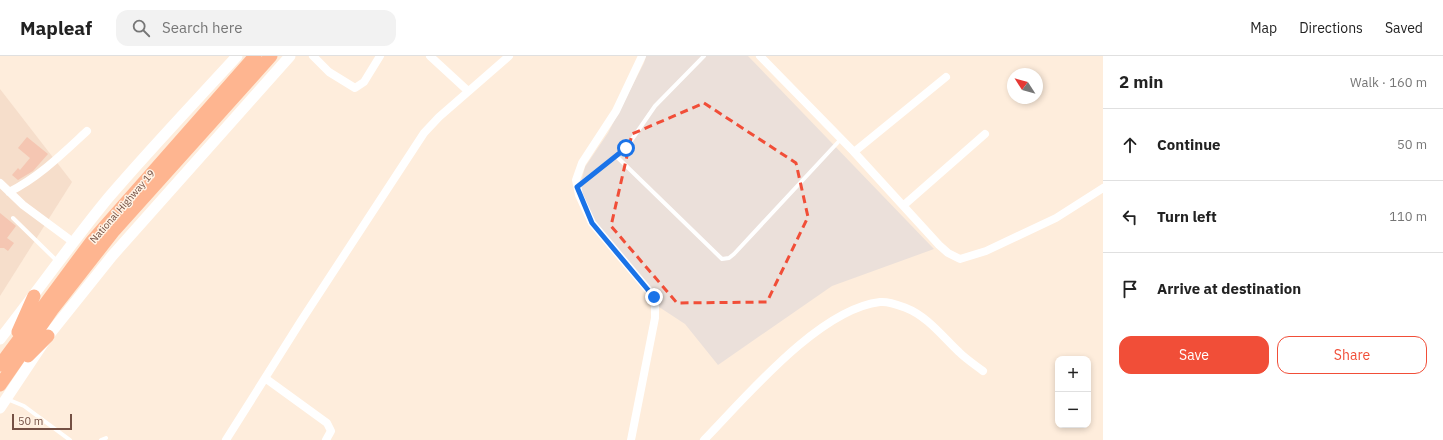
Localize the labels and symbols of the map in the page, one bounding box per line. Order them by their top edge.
north arrow [1007,68,1043,104]
route start [617,139,635,157]
street label: National Highway 19 [87,167,158,246]
route end [645,288,663,306]
scale bar [12,412,72,431]

